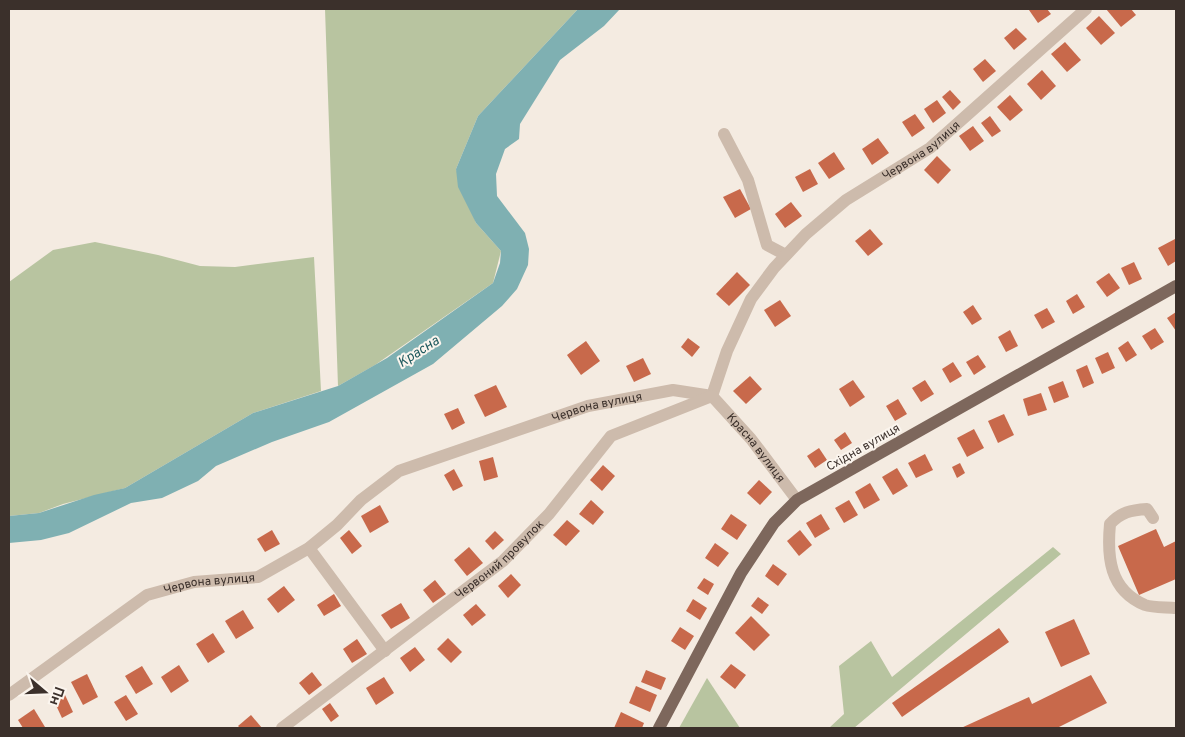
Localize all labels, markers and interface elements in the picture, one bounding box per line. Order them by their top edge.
street label: Червона вулиця [879,118,964,185]
water label: Красна [395,332,443,372]
street label: Червона вулиця [550,389,643,427]
street label: Красна вулиця [722,410,788,486]
street label: Східна вулиця [824,420,903,475]
street label: Червоний провулок [452,517,548,604]
street label: Червона вулиця [162,570,256,599]
north arrow [20,667,70,717]
text: Пн [45,684,67,707]

